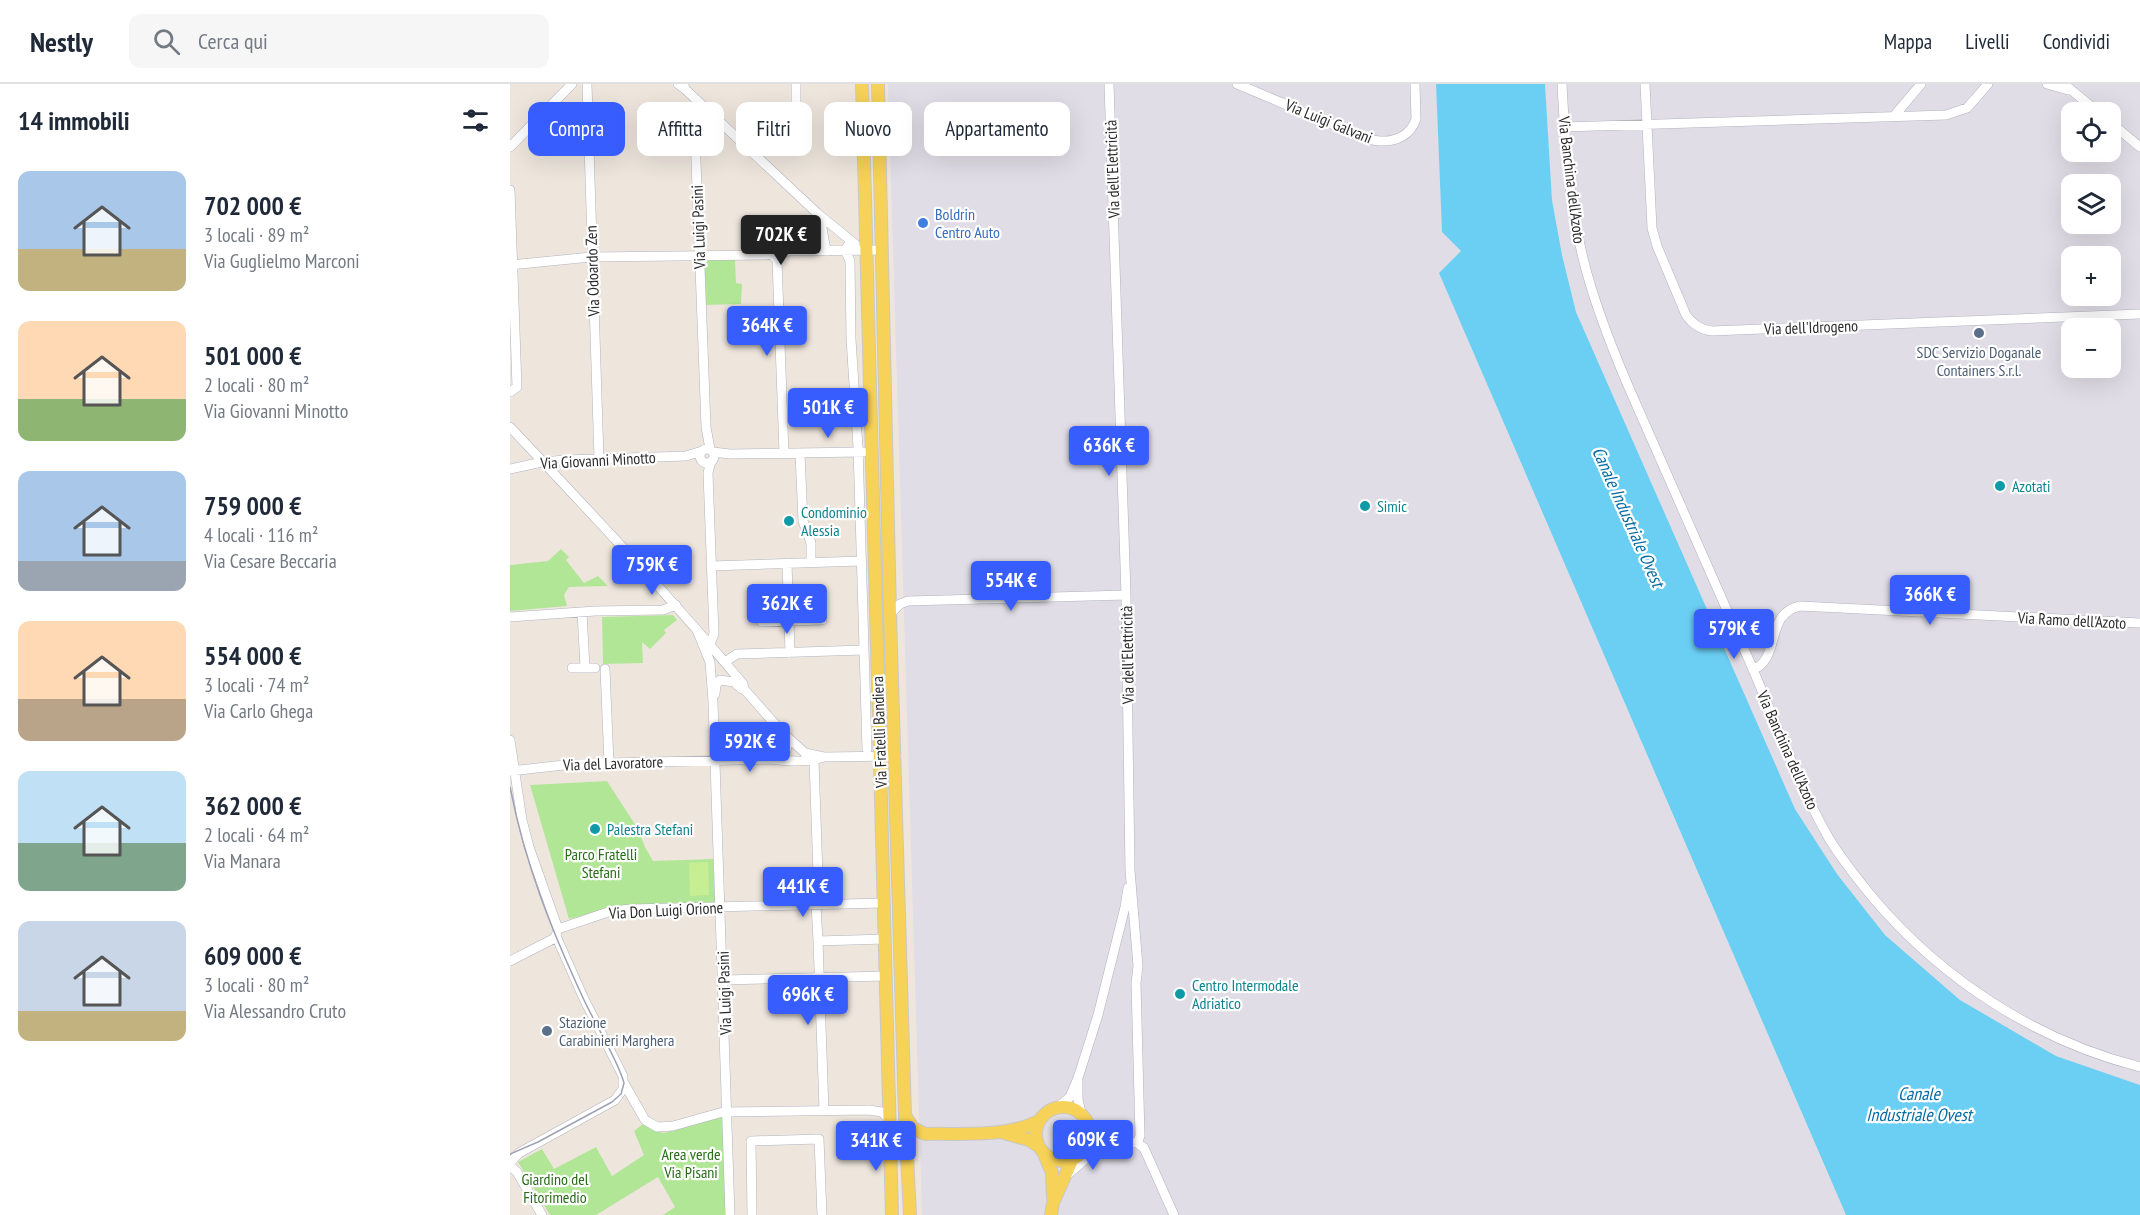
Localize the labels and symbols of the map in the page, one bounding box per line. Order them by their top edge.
street label: Via Luigi Galvani [1281,94,1376,148]
street label: Via Banchina dell'Azoto [1554,114,1590,245]
street label: Via dell'Elettricità [1100,119,1124,220]
street label: Via Luigi Pasini [687,185,709,270]
place label: Boldrin Centro Auto [935,204,1000,242]
pin: 702K € [732,215,830,266]
marker: Boldrin Centro Auto [916,216,930,230]
street label: Via Odoardo Zen [580,225,604,318]
pin: 364K € [718,306,816,357]
street label: Via dell'Idrogeno [1763,315,1858,339]
marker: SDC Servizio Doganale Containers S.r.l. [1972,326,1986,340]
place label: SDC Servizio Doganale Containers S.r.l. [1917,342,2041,380]
pin: 501K € [779,388,877,439]
pin: 636K € [1060,426,1158,477]
water label: Canale Industriale Ovest [1587,443,1671,592]
street label: Via Giovanni Minotto [539,447,656,473]
place label: Azotati [2012,476,2050,496]
marker: Azotati [1993,479,2007,493]
place label: Simic [1377,496,1407,516]
marker: Simic [1358,499,1372,513]
place label: Condominio Alessia [801,502,867,540]
marker: Condominio Alessia [782,514,796,528]
pin: 759K € [603,545,701,596]
pin: 554K € [962,561,1060,612]
pin: 366K € [1881,575,1979,626]
pin: 362K € [738,584,836,635]
street label: Via dell'Elettricità [1116,606,1138,705]
street label: Via Ramo dell'Azoto [2016,607,2127,633]
pin: 579K € [1685,609,1783,660]
street label: Via Fratelli Bandiera [867,676,891,789]
street label: Via Banchina dell'Azoto [1752,687,1823,813]
pin: 592K € [701,722,799,773]
street label: Via del Lavoratore [562,751,663,775]
place label: Palestra Stefani [607,819,693,839]
marker: Palestra Stefani [588,822,602,836]
park label: Parco Fratelli Stefani [565,844,637,882]
pin: 441K € [754,867,852,918]
street label: Via Don Luigi Orione [607,897,724,923]
street label: Via Luigi Pasini [713,951,735,1036]
pin: 696K € [759,975,857,1026]
place label: Centro Intermodale Adriatico [1192,975,1299,1013]
marker: Centro Intermodale Adriatico [1173,987,1187,1001]
place label: Stazione Carabinieri Marghera [559,1012,674,1050]
marker: Stazione Carabinieri Marghera [540,1024,554,1038]
water label: Canale Industriale Ovest [1866,1082,1974,1126]
pin: 609K € [1044,1120,1142,1171]
pin: 341K € [827,1121,925,1172]
park label: Area verde Via Pisani [661,1144,721,1182]
park label: Giardino del Fitorimedio [521,1169,589,1207]

